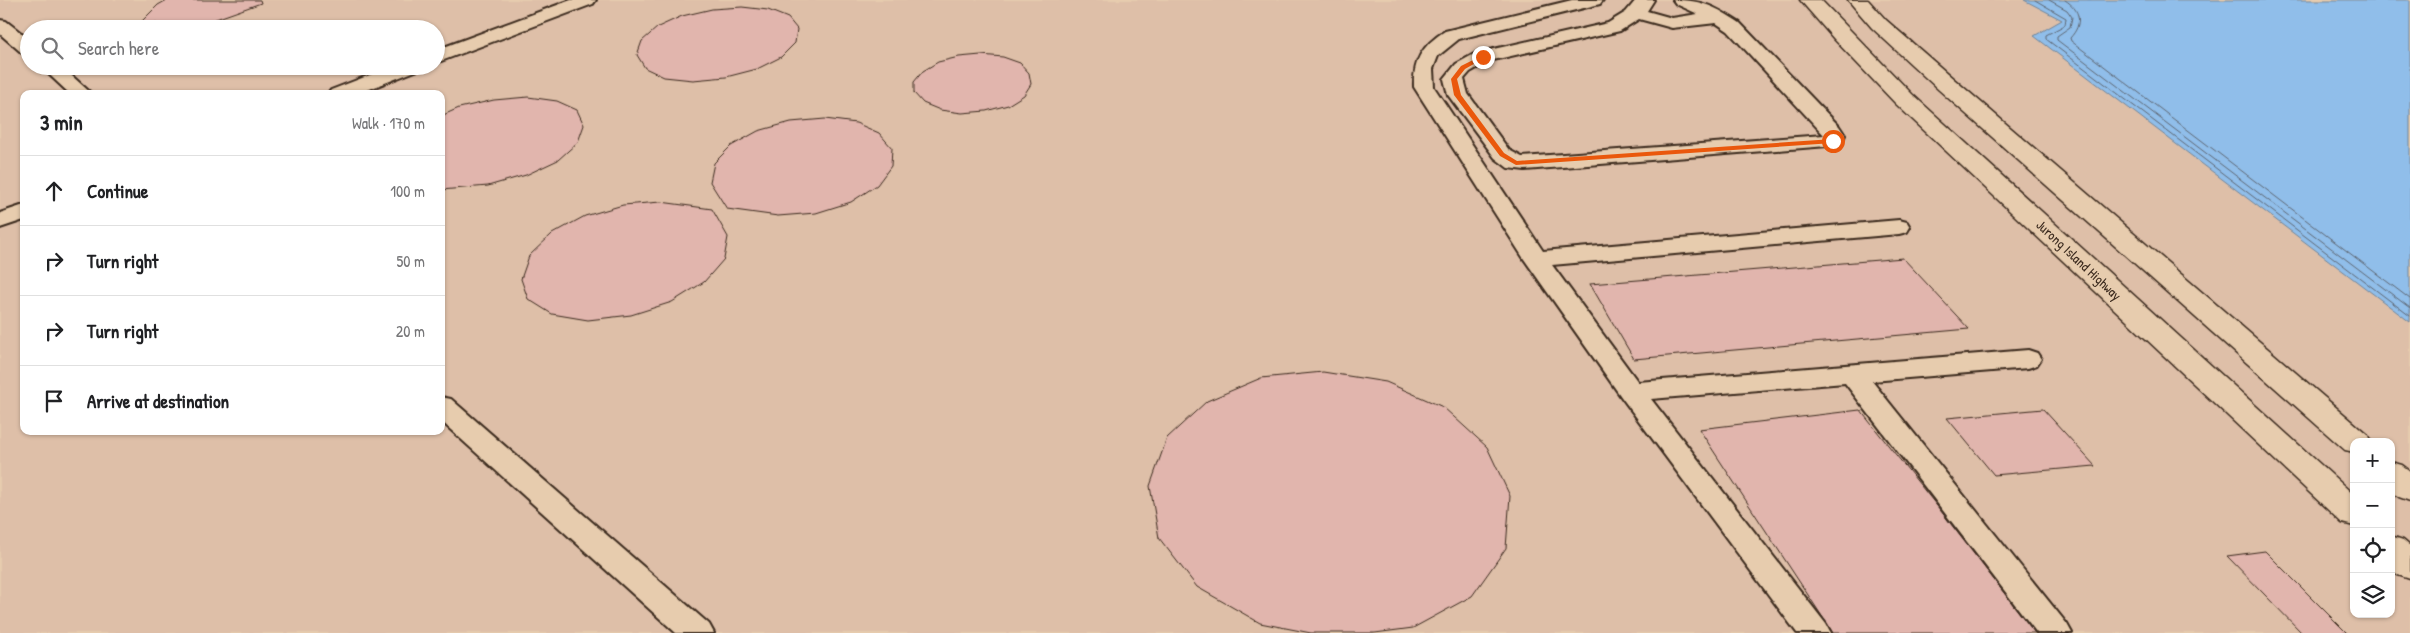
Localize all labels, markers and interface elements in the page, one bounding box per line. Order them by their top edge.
search box [20,20,445,75]
icon: search [38,34,66,62]
text: Search here [78,35,159,61]
route end [1472,46,1495,69]
text: 3 min [40,108,83,137]
text: Walk · 170 m [352,112,425,134]
route start [1822,130,1845,153]
icon: ahead [40,177,68,205]
text: Continue [87,178,148,204]
text: 100 m [390,180,425,202]
street label: Jurong Island Highway [2032,215,2126,305]
icon: right [40,247,68,275]
text: Turn right [87,248,158,274]
text: 50 m [397,250,425,272]
icon: right [40,317,68,345]
text: Turn right [87,318,158,344]
text: 20 m [396,320,425,342]
icon: arrive [40,387,68,415]
text: Arrive at destination [87,388,229,414]
map controls [2350,438,2395,618]
button: + [2350,438,2395,483]
button: − [2350,483,2395,528]
button: locate [2350,528,2395,573]
button: layers [2350,573,2395,618]

